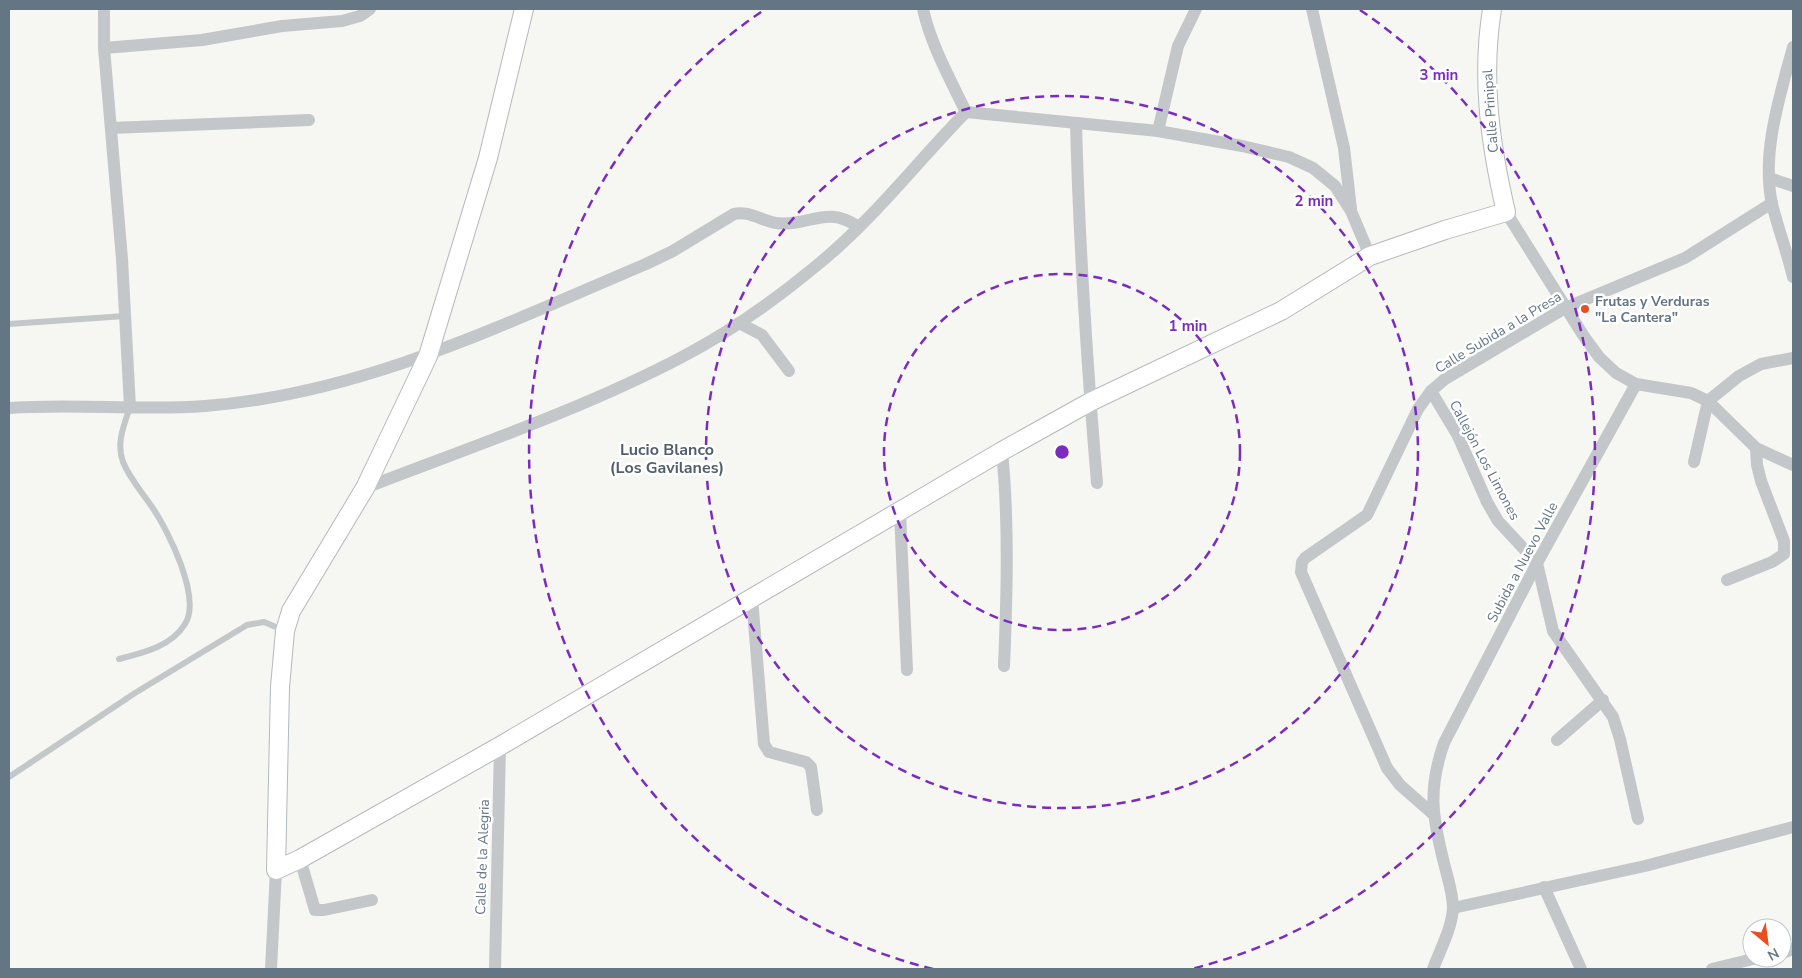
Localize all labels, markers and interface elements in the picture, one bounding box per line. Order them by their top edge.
text: 3 min [1420,65,1458,85]
street label: Calle Prinipal [1478,68,1503,153]
text: 2 min [1295,191,1333,211]
street label: Calle Subida a la Presa [1431,287,1565,378]
place label: Frutas y Verduras "La Cantera" [1595,292,1710,327]
marker: Frutas y Verduras "La Cantera" [1579,303,1591,315]
text: 1 min [1169,316,1207,336]
street label: Callejón Los Limones [1445,397,1524,524]
district label: Lucio Blanco (Los Gavilanes) [610,439,724,479]
centre of rings [1053,443,1071,461]
street label: Subida a Nuevo Valle [1483,499,1562,626]
street label: Calle de la Alegria [471,799,494,915]
north arrow [1742,918,1792,968]
text: N [1764,943,1782,965]

